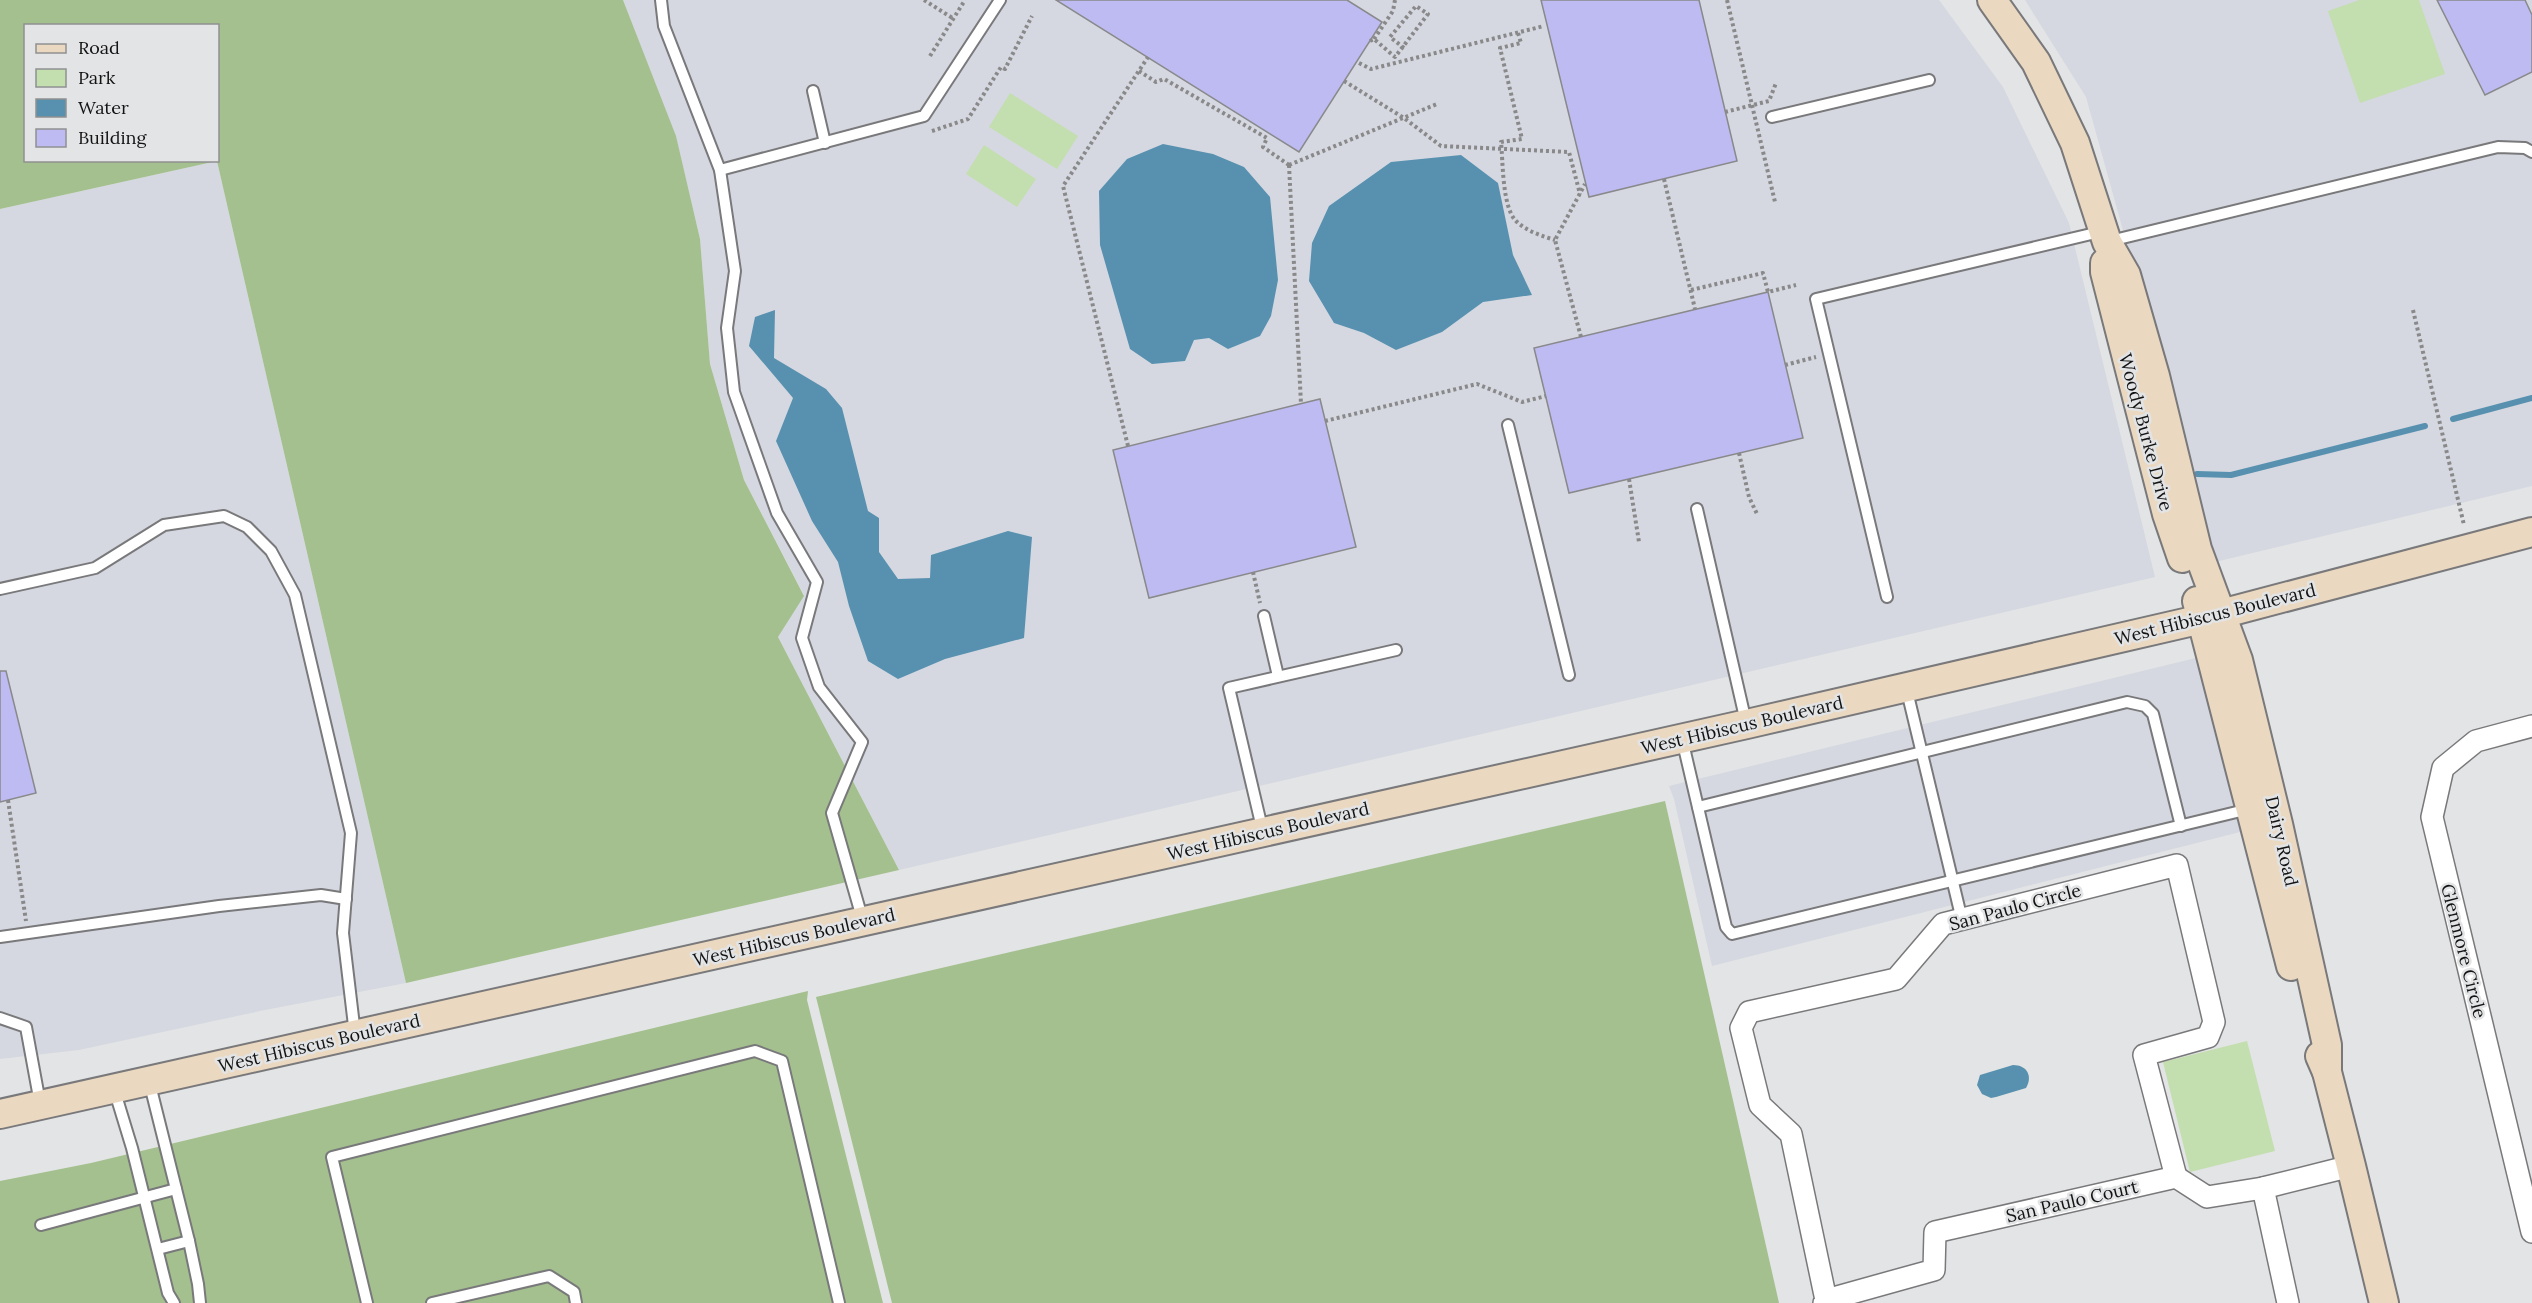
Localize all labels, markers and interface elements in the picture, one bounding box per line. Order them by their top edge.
legend [24,24,219,162]
text: Road [78,36,120,59]
text: Park [78,66,116,89]
text: Water [78,96,129,119]
text: Building [78,126,148,149]
street label: Woody Burke Drive [2114,351,2178,513]
street label: West Hibiscus Boulevard [2112,578,2318,650]
street label: West Hibiscus Boulevard [1639,690,1846,759]
street label: Dairy Road [2260,794,2304,889]
street label: West Hibiscus Boulevard [1165,796,1372,865]
street label: San Paulo Circle [1947,878,2084,936]
street label: Glenmore Circle [2436,881,2492,1021]
street label: West Hibiscus Boulevard [691,902,898,971]
street label: West Hibiscus Boulevard [216,1008,423,1077]
street label: San Paulo Court [2004,1175,2140,1227]

